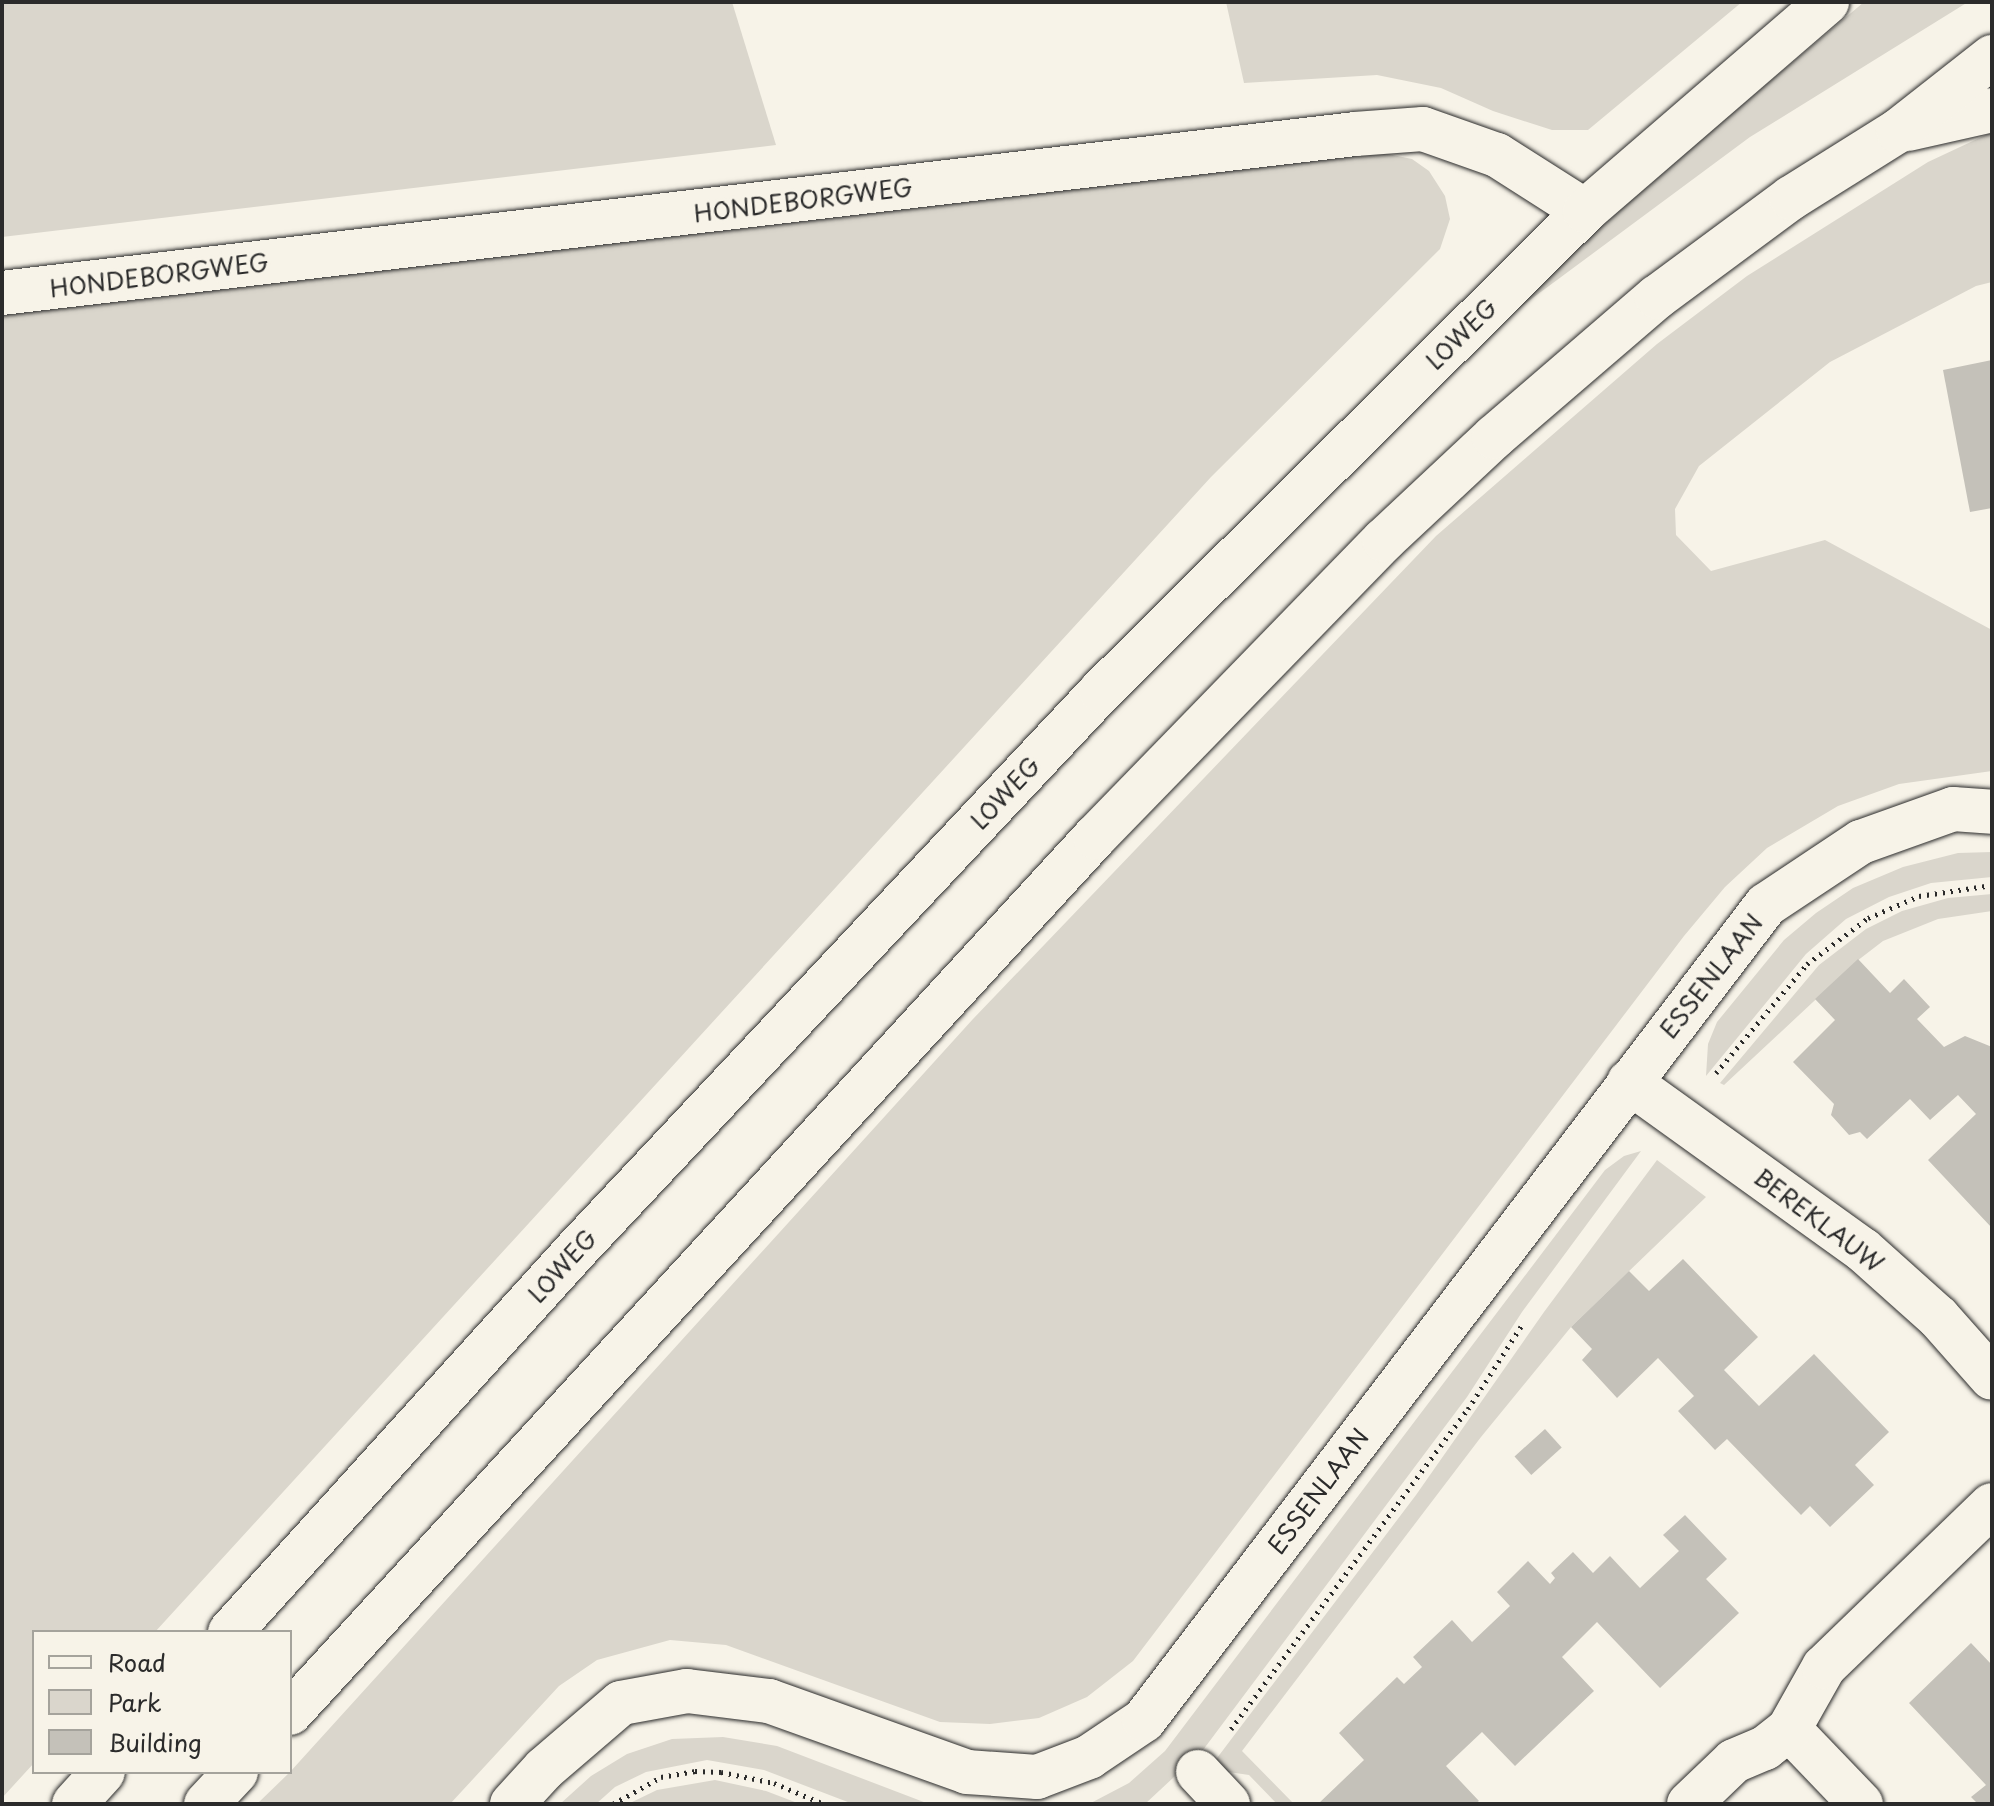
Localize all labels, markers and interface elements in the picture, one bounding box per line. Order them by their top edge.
street label: HONDEBORGWEG [692,172,914,228]
street label: HONDEBORGWEG [48,247,270,303]
street label: LOWEG [1420,293,1502,375]
street label: LOWEG [964,751,1046,835]
street label: ESSENLAAN [1654,908,1768,1044]
street label: BEREKLAUW [1749,1162,1889,1278]
street label: LOWEG [522,1224,602,1308]
street label: ESSENLAAN [1262,1423,1374,1559]
legend [32,1630,292,1774]
text: Road [108,1644,166,1680]
text: Park [108,1684,162,1720]
text: Building [108,1724,202,1760]

